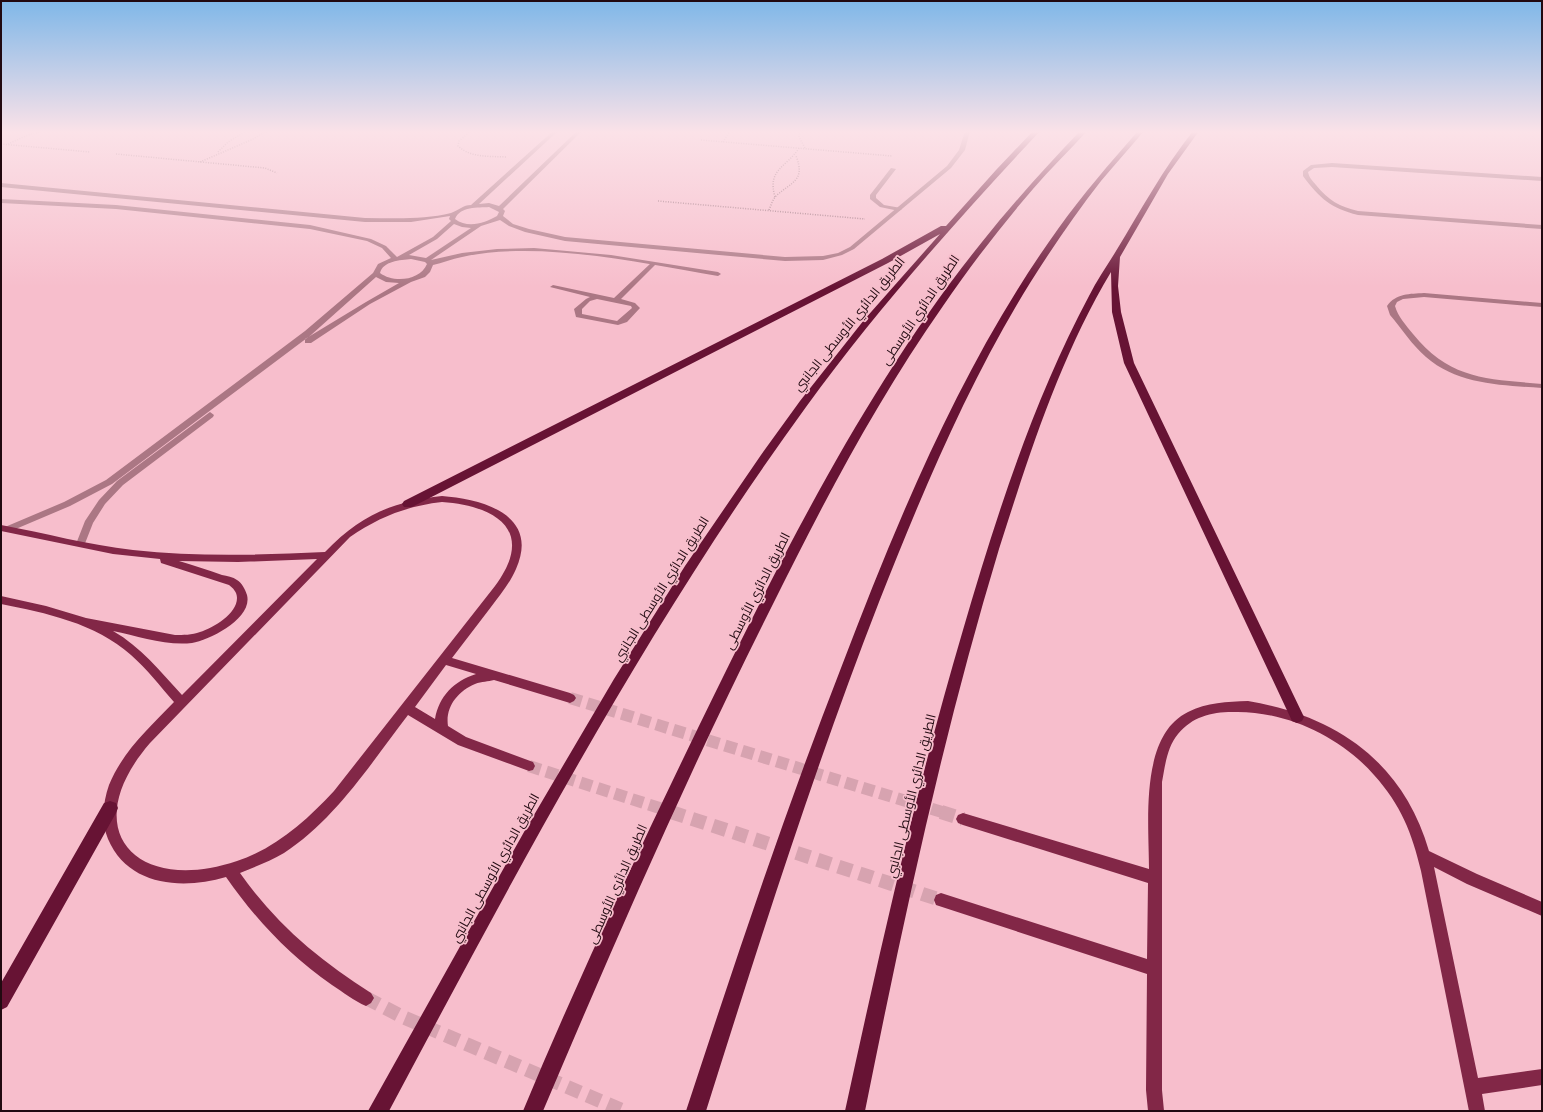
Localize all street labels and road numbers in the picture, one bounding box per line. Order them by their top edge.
street label: الطريق الدائري الأوسطى [878,252,965,369]
street label: الطريق الدائري الأوسطى الجانبي [790,254,910,396]
street label: الطريق الدائري الأوسطى الجانبي [610,514,715,666]
street label: الطريق الدائري الأوسطى [721,530,796,653]
street label: الطريق الدائري الأوسطى الجانبي [883,713,942,880]
street label: الطريق الدائري الأوسطى الجانبي [448,791,545,947]
street label: الطريق الدائري الأوسطى [584,822,653,947]

